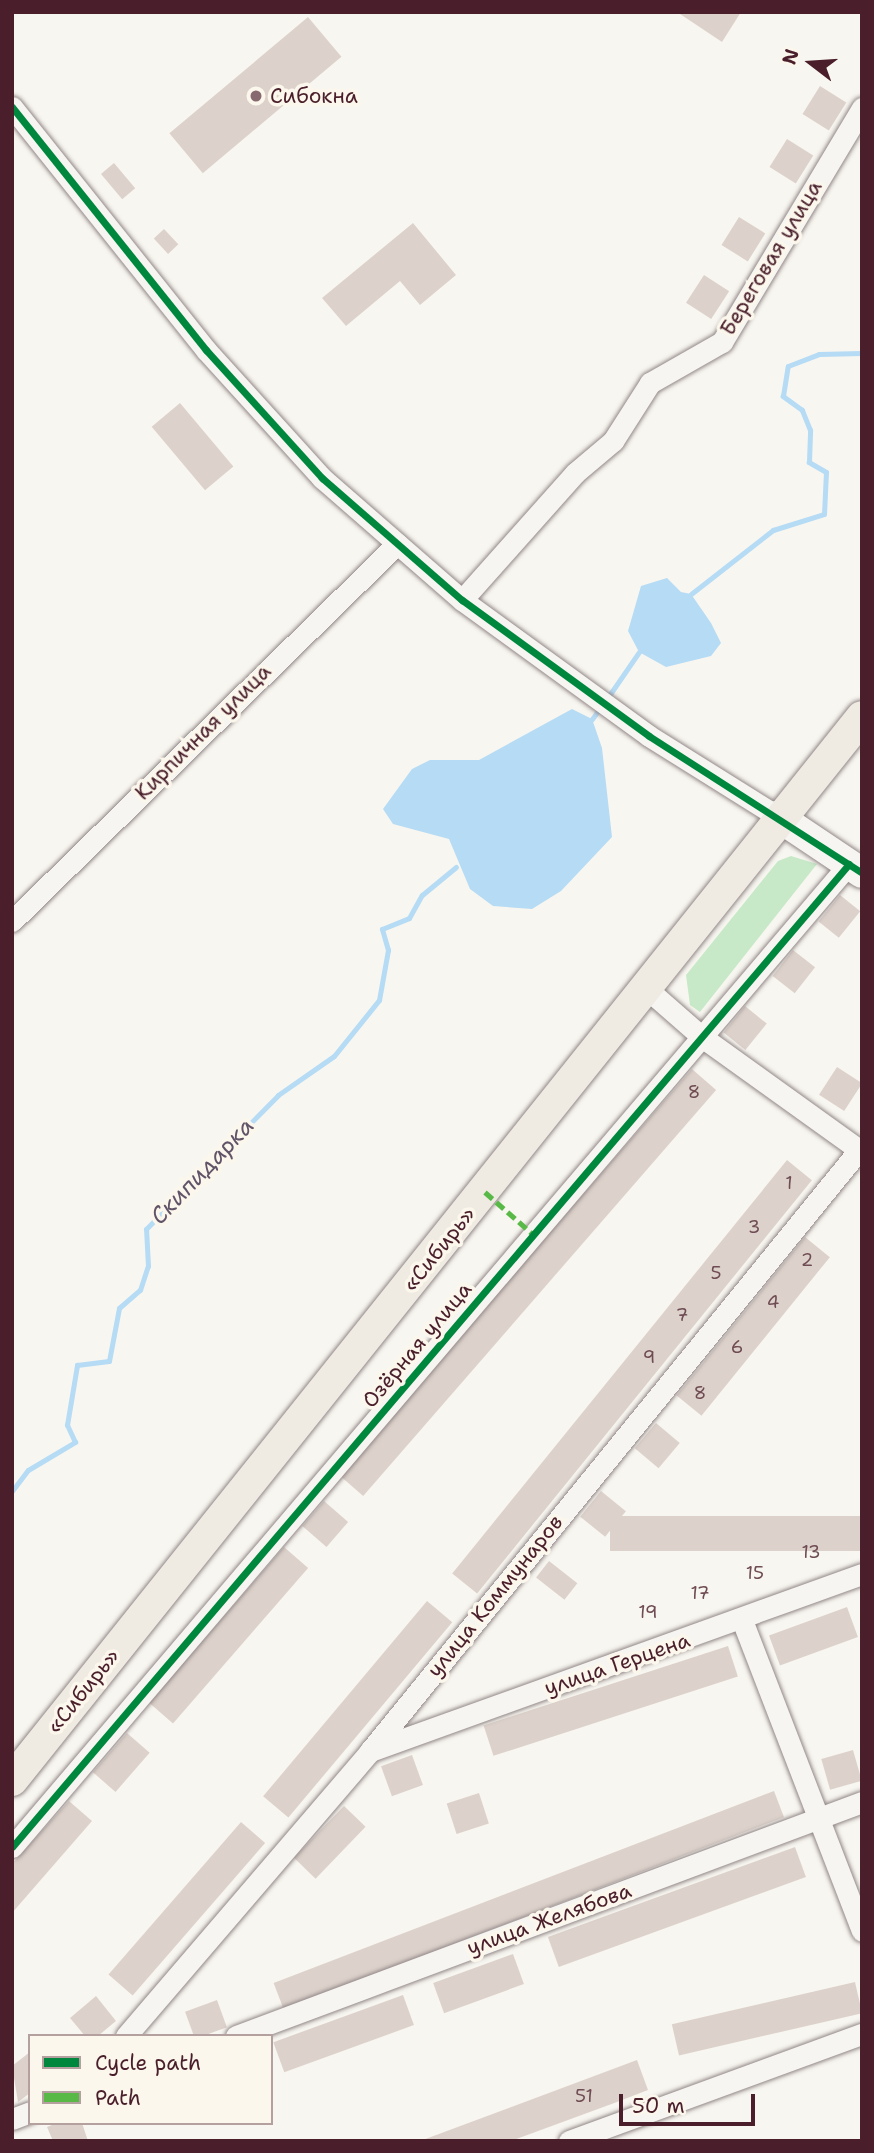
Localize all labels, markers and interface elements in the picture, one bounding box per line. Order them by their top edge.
north arrow [776,28,846,98]
text: N [776,46,805,68]
place label: Сибокна [270,83,358,109]
marker: Сибокна [248,88,264,104]
street label: Береговая улица [715,176,827,340]
street label: Кирпичная улица [130,659,276,805]
house number: 8 [688,1081,700,1103]
water label: Скипидарка [144,1112,260,1230]
house number: 1 [785,1172,793,1194]
street label: «Сибирь» [397,1202,481,1296]
house number: 3 [748,1216,760,1238]
house number: 2 [801,1249,813,1271]
house number: 5 [710,1262,722,1284]
street label: Озёрная улица [357,1277,477,1413]
house number: 4 [767,1291,779,1313]
house number: 7 [676,1304,688,1326]
house number: 6 [731,1336,743,1358]
house number: 9 [643,1346,655,1368]
house number: 8 [694,1382,706,1404]
street label: улица Коммунаров [422,1510,568,1682]
house number: 13 [801,1541,821,1563]
house number: 15 [746,1562,764,1584]
house number: 17 [690,1582,710,1604]
house number: 19 [638,1601,658,1623]
street label: улица Герцена [541,1627,693,1701]
street label: «Сибирь» [41,1644,125,1738]
street label: улица Желябова [463,1878,635,1960]
legend [28,2034,273,2125]
text: Cycle path [95,2049,201,2077]
scale bar [622,2080,758,2124]
text: Path [95,2084,141,2112]
house number: 51 [575,2085,593,2107]
text: 50 m [632,2092,685,2120]

